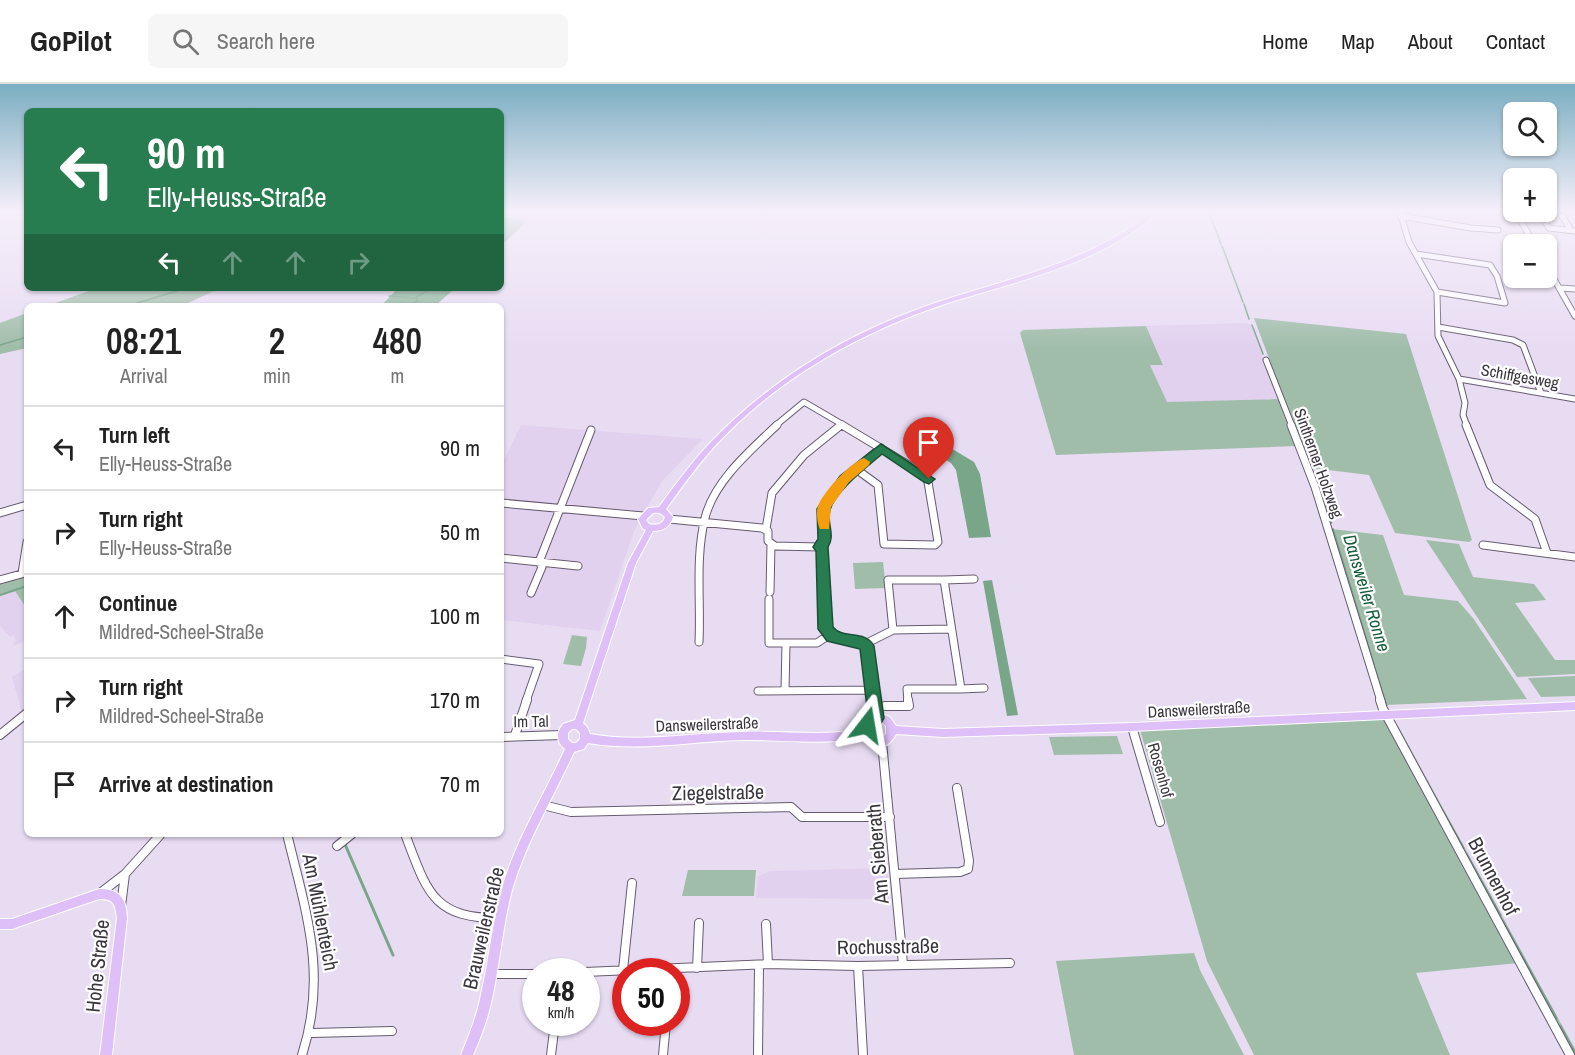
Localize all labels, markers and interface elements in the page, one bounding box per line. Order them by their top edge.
search box [148,14,568,68]
text: GoPilot [30,22,112,60]
icon: search [169,25,202,58]
text: Search here [217,26,315,56]
text: Home [1262,27,1308,56]
text: Map [1341,27,1375,56]
text: About [1408,27,1453,56]
text: Contact [1486,27,1545,56]
map controls [1503,102,1557,288]
button: search [1503,102,1557,156]
text: 90 m [147,125,226,181]
icon: left [48,132,126,210]
button: + [1503,168,1557,222]
text: Elly-Heuss-Straße [147,179,327,215]
button: − [1503,234,1557,288]
icon: left [153,246,186,279]
icon: ahead [216,246,249,279]
icon: ahead [279,246,312,279]
icon: right [342,246,375,279]
text: 08:21 [106,317,181,365]
text: 2 [269,317,285,365]
text: 480 [373,317,422,365]
street label: Schiffgesweg [1479,358,1561,394]
text: Arrival [120,362,167,389]
text: min [263,362,291,389]
text: m [390,362,404,389]
street label: Sintherner Holzweg [1289,405,1349,522]
pin [903,417,954,479]
text: Turn left [99,420,170,450]
icon: arrive [912,426,945,459]
icon: left [48,432,81,465]
text: 90 m [440,433,480,463]
text: Elly-Heuss-Straße [99,450,232,477]
text: Turn right [99,504,183,534]
icon: right [48,516,81,549]
text: 50 m [440,517,480,547]
water label: Dansweiler Ronne [1337,531,1397,655]
text: Elly-Heuss-Straße [99,534,232,561]
text: Continue [99,588,177,618]
icon: ahead [48,600,81,633]
text: 100 m [430,601,480,631]
text: Mildred-Scheel-Straße [99,618,264,645]
text: Turn right [99,672,183,702]
icon: right [48,684,81,717]
text: 170 m [430,685,480,715]
position arrow [835,693,899,757]
street label: Dansweilerstraße [1147,695,1251,723]
text: Mildred-Scheel-Straße [99,702,264,729]
street label: Im Tal [513,710,549,732]
street label: Dansweilerstraße [655,711,759,737]
street label: Rosenhof [1143,740,1179,800]
icon: arrive [48,768,81,801]
text: Arrive at destination [99,769,273,799]
text: 70 m [440,769,480,799]
street label: Ziegelstraße [672,778,764,806]
street label: Am Sieberath [859,803,895,906]
street label: Brunnenhof [1462,832,1526,920]
street label: Am Mühlenteich [296,850,346,973]
street label: Brauweilerstraße [456,864,510,992]
street label: Hohe Straße [79,918,115,1014]
street label: Rochusstraße [837,932,939,960]
speed limit sign: 50 [612,958,690,1036]
text: 48 [547,970,575,1010]
text: km/h [548,1002,574,1023]

